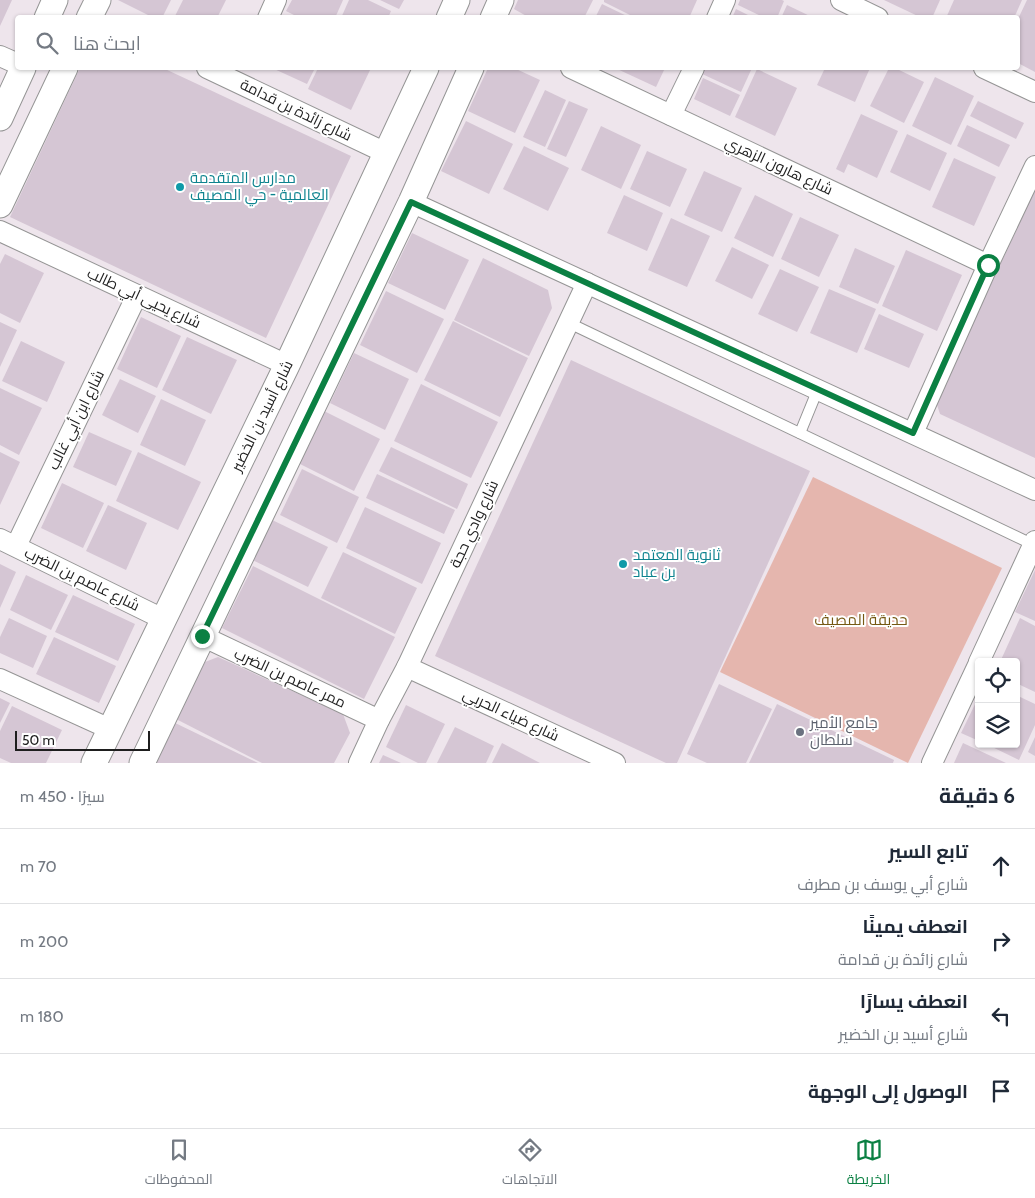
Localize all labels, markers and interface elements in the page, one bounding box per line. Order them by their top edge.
search box [15,15,1020,70]
icon: search [33,29,61,57]
text: ابحث هنا [73,32,141,55]
street label: شارع زائدة بن قدامة [236,75,355,147]
street label: شارع هارون الزهري [721,133,836,202]
place label: مدارس المتقدمة العالمية - حي المصيف [190,169,329,207]
marker: مدارس المتقدمة العالمية - حي المصيف [174,181,186,193]
route start [977,254,1000,277]
street label: شارع يحيى أبي طالب [83,263,204,335]
street label: شارع أسيد بن الخضير [226,357,299,476]
street label: شارع ابن أبي غالب [43,367,111,474]
street label: شارع وادي حجة [446,477,505,572]
street label: شارع عاصم بن الضرب [21,543,143,616]
place label: ثانوية المعتمد بن عباد [633,546,721,582]
marker: ثانوية المعتمد بن عباد [617,558,629,570]
park label: حديقة المصيف [814,611,908,629]
route end [191,625,214,648]
street label: ممر عاصم بن الضرب [231,644,349,713]
map controls [975,658,1020,748]
button: locate [975,658,1020,703]
street label: شارع ضياء الحربي [459,685,562,748]
button: layers [975,703,1020,748]
place label: جامع الأمير سلطان [809,714,877,750]
marker: جامع الأمير سلطان [794,726,806,738]
scale bar [15,728,150,751]
text: 50 m [22,731,55,749]
text: 6 دقيقة [939,783,1015,808]
text: سيرًا · 450 m [20,787,105,806]
text: تابع السير [888,840,968,863]
icon: ahead [987,852,1015,880]
text: 70 m [20,857,57,876]
text: شارع أبي يوسف بن مطرف [797,875,968,894]
text: انعطف يمينًا [862,915,968,938]
icon: right [987,927,1015,955]
text: 200 m [20,932,68,951]
text: شارع زائدة بن قدامة [838,950,968,969]
text: انعطف يسارًا [860,990,968,1013]
icon: left [987,1002,1015,1030]
text: 180 m [20,1007,64,1026]
text: شارع أسيد بن الخضير [838,1025,968,1044]
icon: arrive [987,1077,1015,1105]
text: الوصول إلى الوجهة [808,1080,968,1103]
tab: المحفوظات [145,1136,213,1192]
tab: الاتجاهات [502,1136,557,1192]
tab: الخريطة [847,1136,890,1192]

